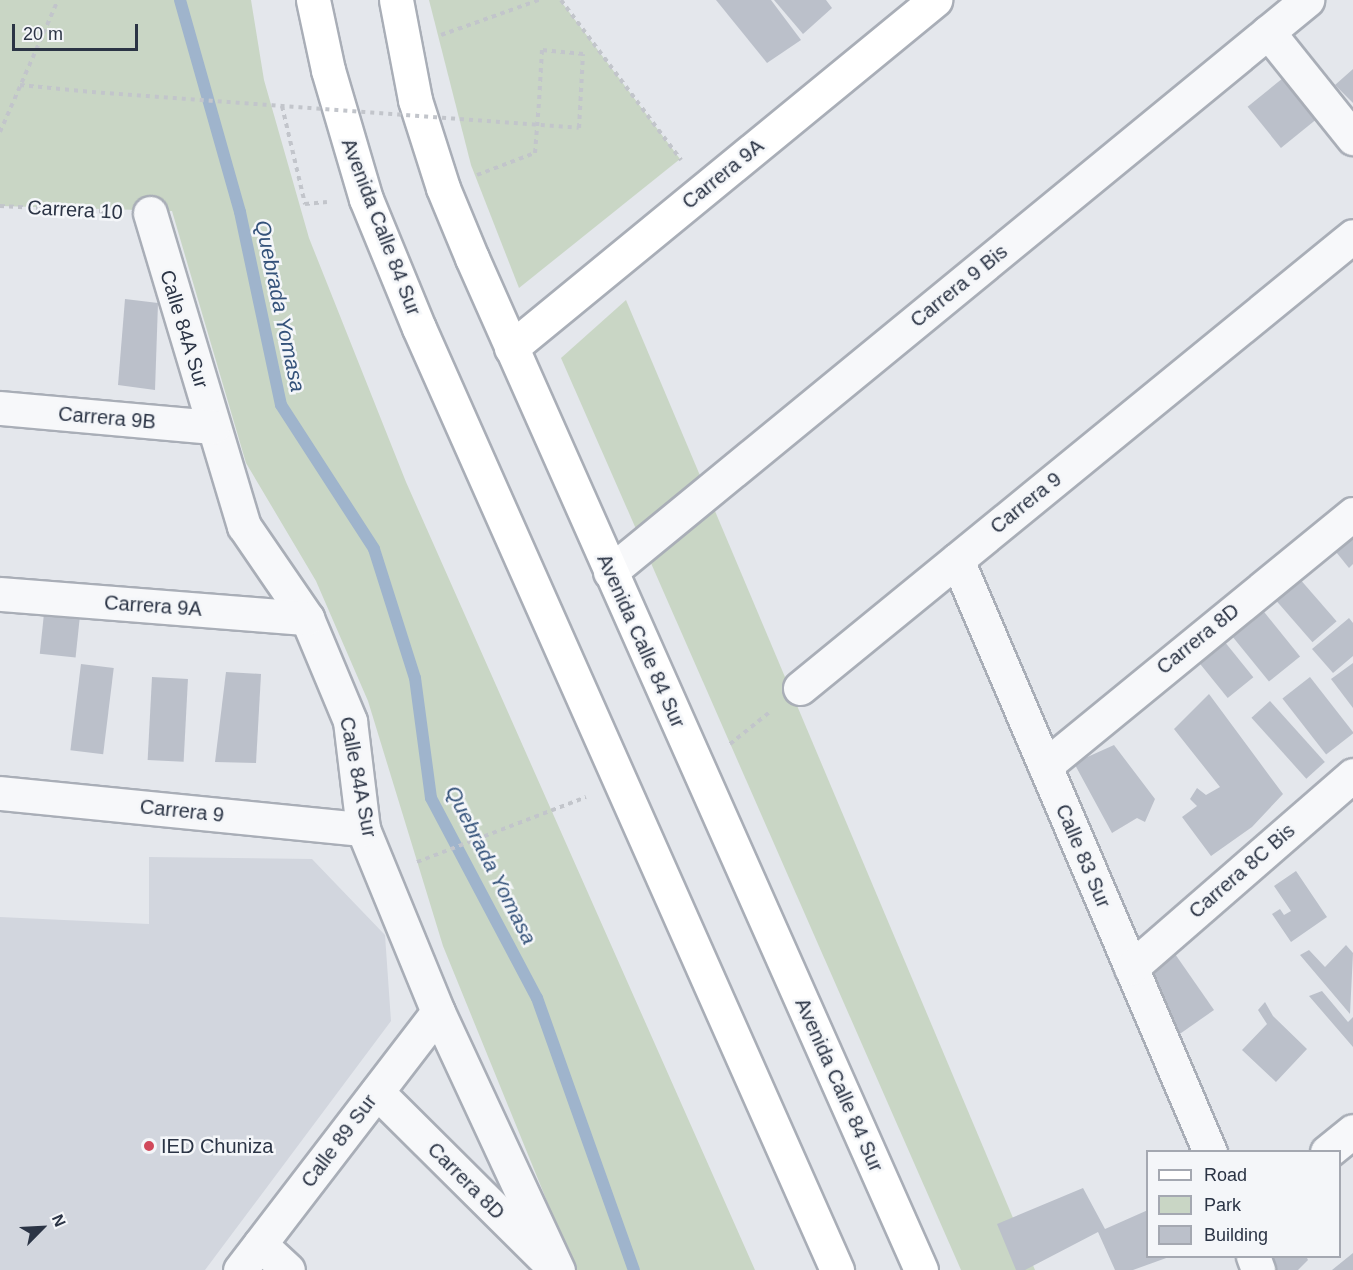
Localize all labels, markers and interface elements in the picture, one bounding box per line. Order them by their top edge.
scale bar [15,12,141,50]
text: 20 m [23,24,63,44]
street label: Carrera 9A [677,134,769,214]
street label: Avenida Calle 84 Sur [336,135,426,319]
street label: Carrera 10 [27,196,123,224]
water label: Quebrada Yomasa [249,218,311,394]
street label: Carrera 9 Bis [906,240,1012,332]
street label: Calle 84A Sur [154,266,214,392]
street label: Carrera 9B [57,402,157,434]
street label: Carrera 9 [986,467,1066,539]
street label: Avenida Calle 84 Sur [592,550,690,732]
street label: Carrera 9A [103,591,203,621]
street label: Carrera 8D [1152,599,1244,679]
street label: Calle 84A Sur [334,714,382,840]
water label: Quebrada Yomasa [440,781,542,949]
street label: Carrera 9 [139,795,225,827]
street label: Calle 83 Sur [1050,801,1116,911]
street label: Carrera 8C Bis [1184,819,1300,923]
street label: Avenida Calle 84 Sur [790,994,888,1176]
street label: Calle 89 Sur [296,1090,382,1192]
place label: IED Chuniza [161,1134,273,1158]
street label: Carrera 8D [423,1138,509,1224]
marker: IED Chuniza [142,1139,156,1153]
legend [1146,1150,1341,1258]
text: Road [1204,1165,1247,1185]
text: Park [1204,1195,1241,1215]
north arrow [12,1198,72,1258]
text: N [49,1212,69,1229]
text: Building [1204,1225,1268,1245]

